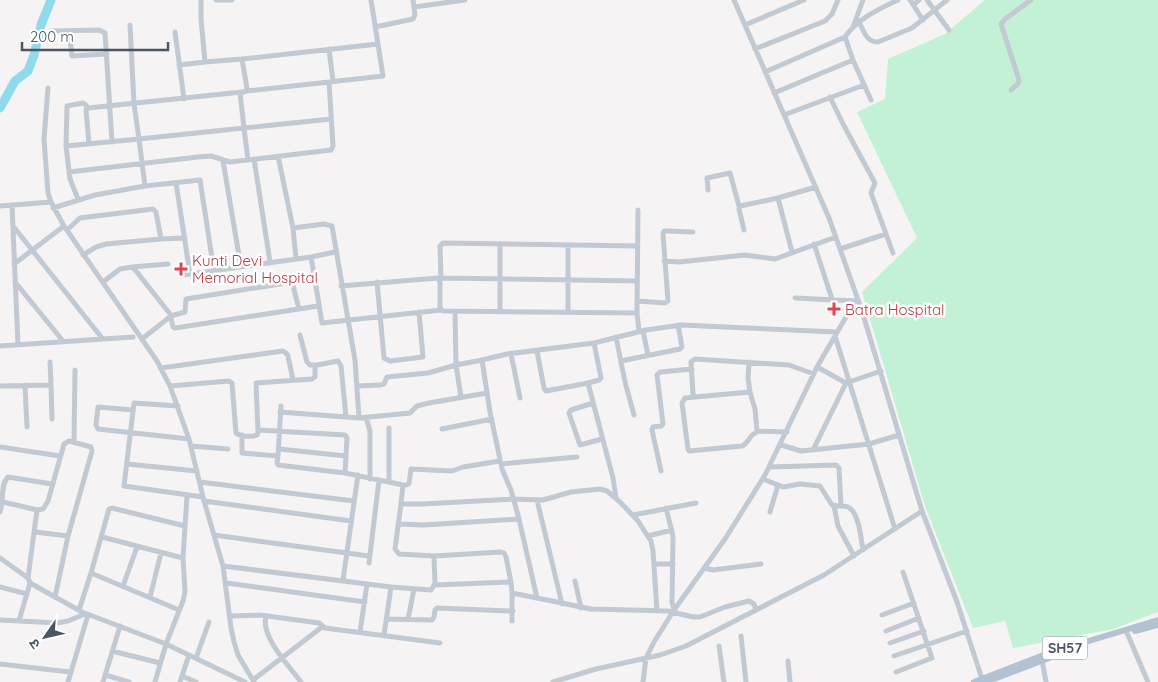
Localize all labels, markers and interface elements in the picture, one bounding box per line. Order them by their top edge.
scale bar [22,20,169,52]
text: 200 m [30,27,74,46]
place label: Kunti Devi Memorial Hospital [192,251,318,287]
marker: Kunti Devi Memorial Hospital [174,262,188,276]
place label: Batra Hospital [845,300,945,319]
marker: Batra Hospital [827,302,841,316]
north arrow [20,612,70,662]
text: उ [24,635,44,653]
road number: SH57 [1042,636,1088,660]

